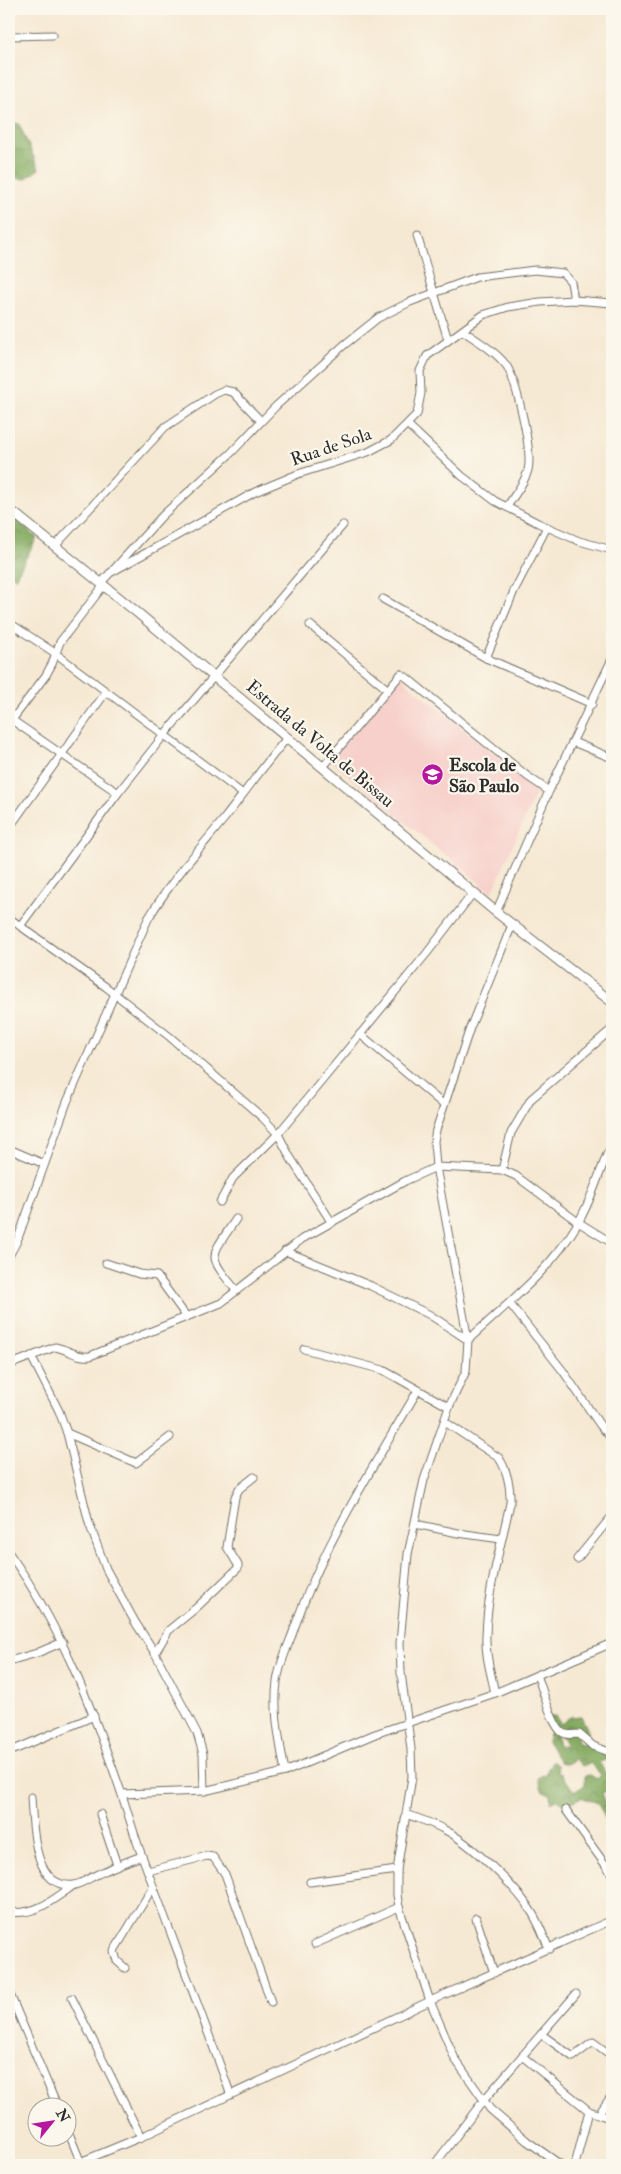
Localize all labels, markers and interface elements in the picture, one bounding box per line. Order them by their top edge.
street label: Rua de Sola [288,422,375,472]
street label: Estrada da Volta de Bissau [241,675,399,813]
place label: Escola de São Paulo [449,754,519,798]
school or university icon: Escola de São Paulo [421,763,445,787]
north arrow [28,2096,78,2146]
text: N [52,2105,74,2126]

